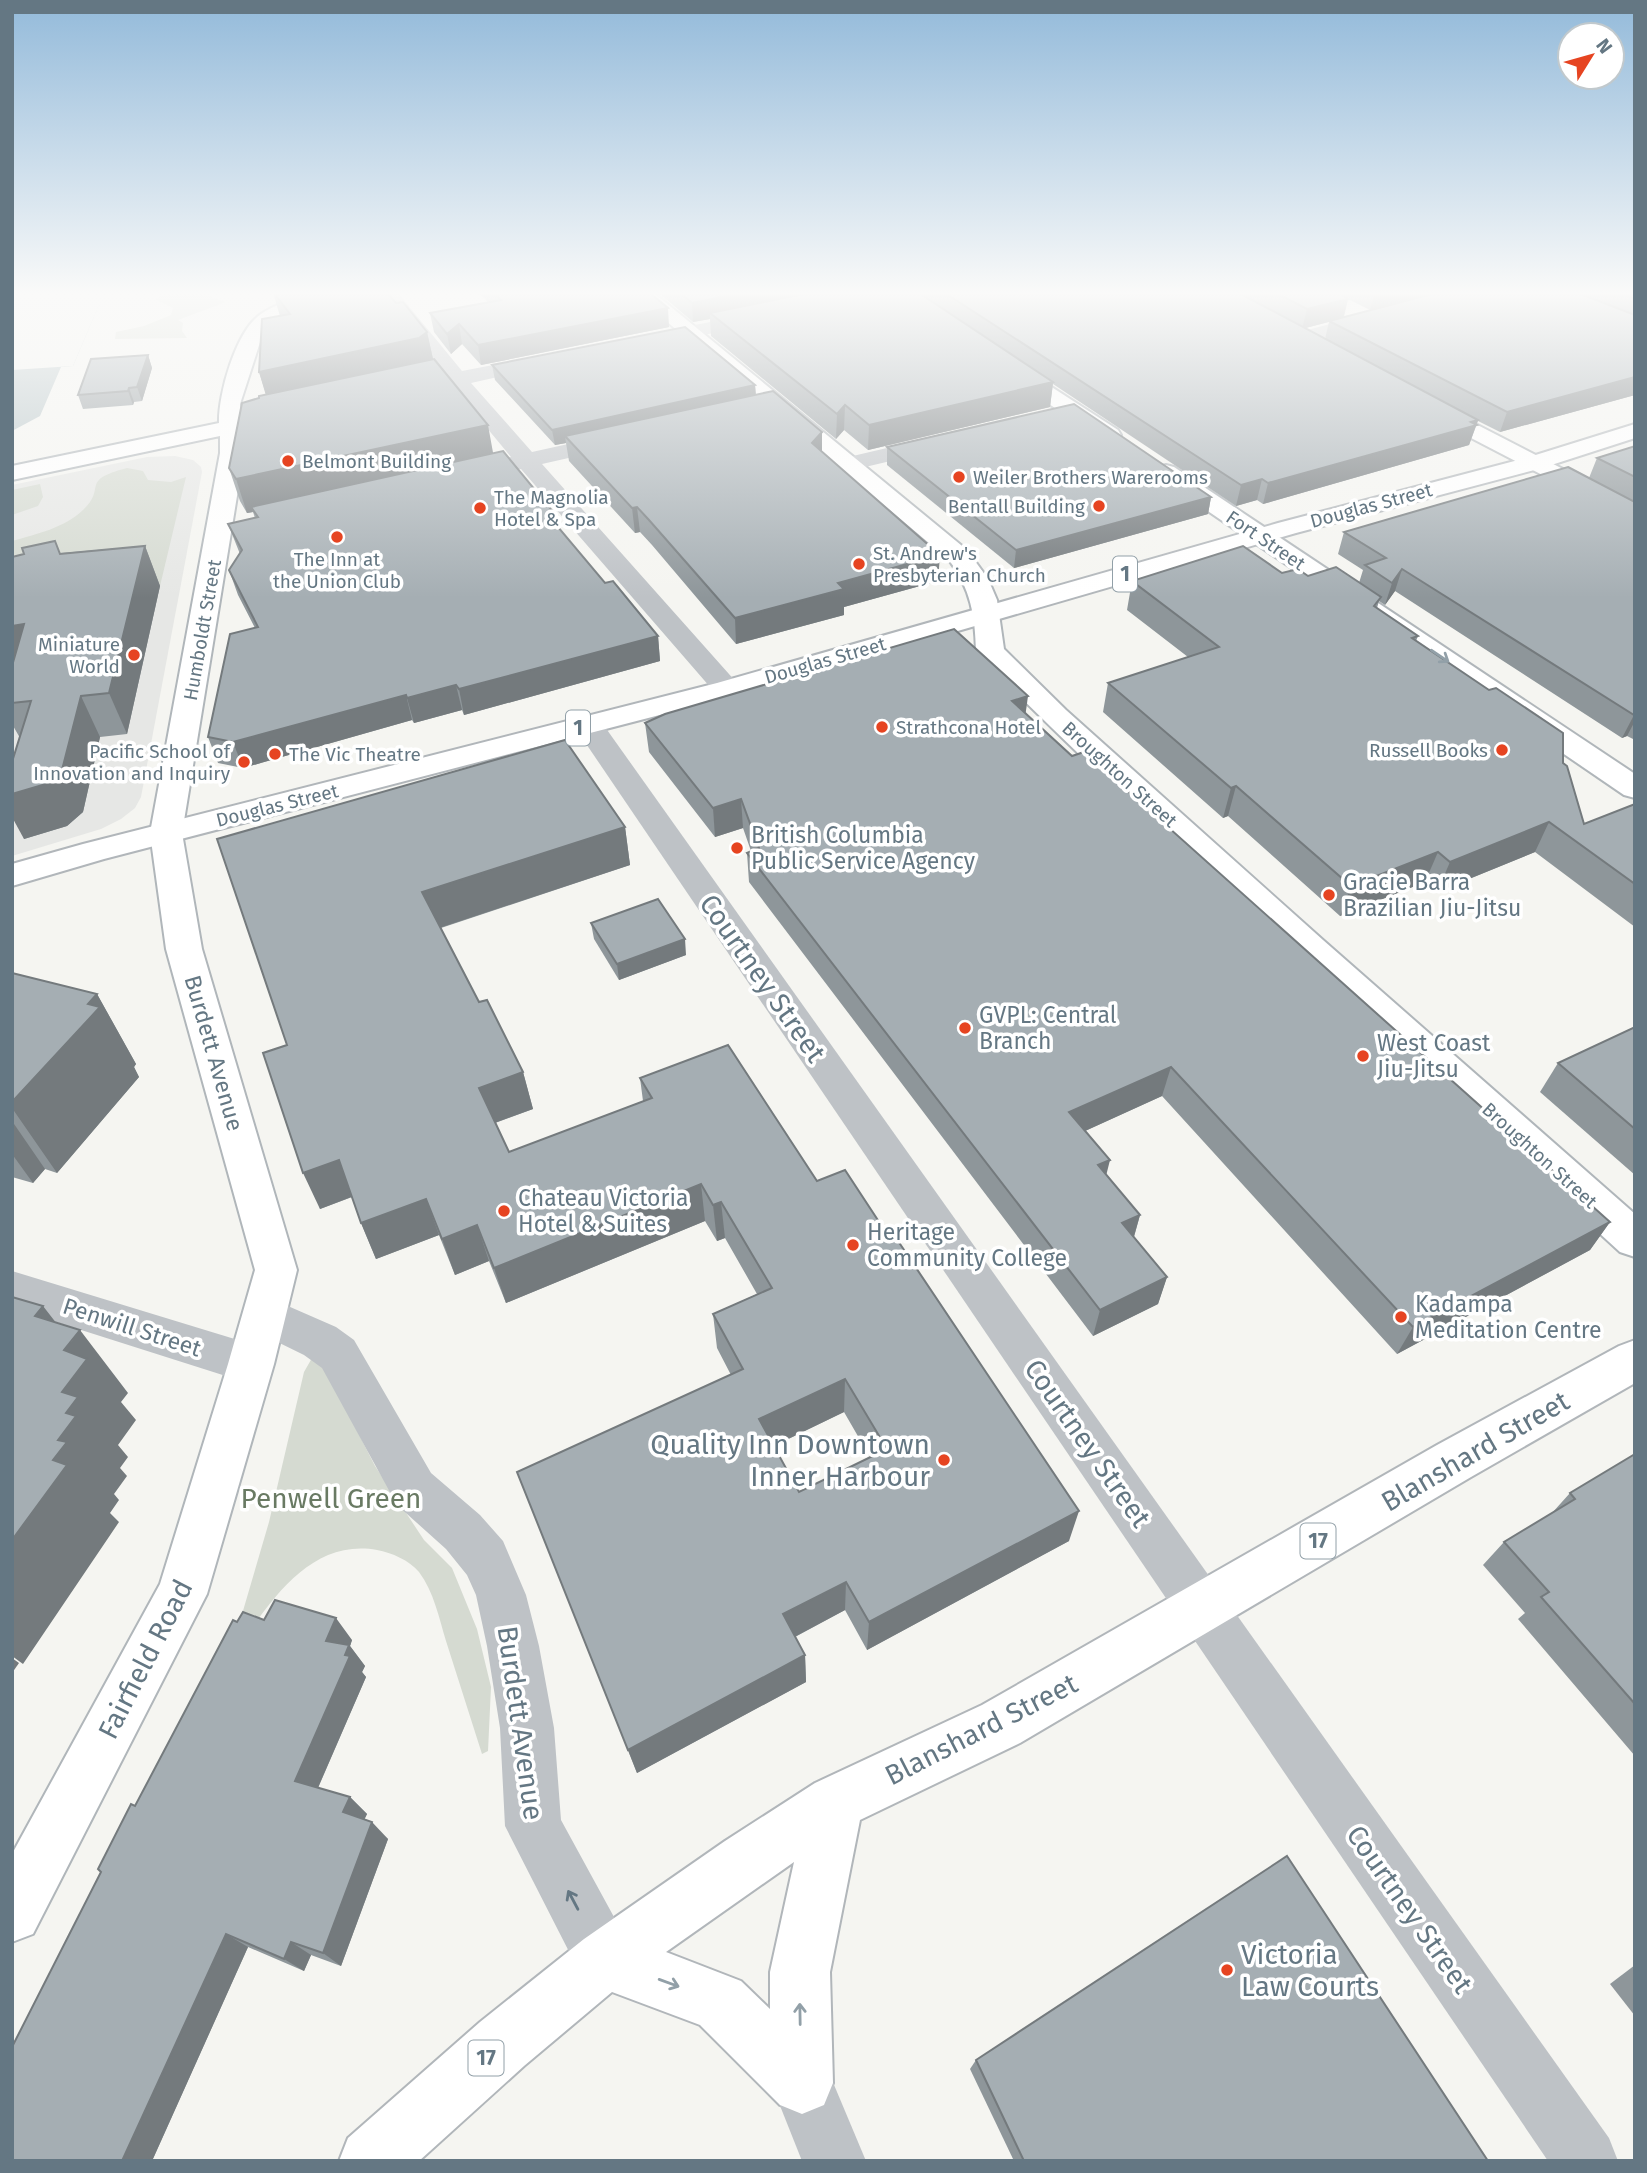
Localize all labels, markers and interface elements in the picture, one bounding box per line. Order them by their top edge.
north arrow [1556,21,1626,91]
text: N [1591,34,1617,58]
place label: Belmont Building [302,450,451,473]
marker: Belmont Building [280,453,296,469]
place label: Weiler Brothers Warerooms [973,466,1208,489]
marker: Weiler Brothers Warerooms [951,469,967,485]
street label: Douglas Street [1308,478,1435,533]
place label: The Magnolia Hotel & Spa [494,486,609,531]
place label: Bentall Building [948,495,1085,518]
marker: Bentall Building [1091,498,1107,514]
marker: The Magnolia Hotel & Spa [472,500,488,516]
street label: Fort Street [1222,506,1310,575]
marker: The Inn at the Union Club [329,529,345,545]
place label: St. Andrew's Presbyterian Church [873,542,1046,587]
place label: The Inn at the Union Club [273,548,401,593]
marker: St. Andrew's Presbyterian Church [851,556,867,572]
road number: 1 [1113,556,1137,592]
street label: Humboldt Street [179,558,226,702]
street label: Douglas Street [762,632,889,689]
place label: Miniature World [38,633,120,678]
marker: Miniature World [126,647,142,663]
one-way arrow [1429,650,1449,664]
road number: 1 [566,710,590,746]
place label: Strathcona Hotel [896,716,1041,739]
street label: Broughton Street [1057,717,1182,832]
marker: Strathcona Hotel [874,719,890,735]
place label: Russell Books [1369,739,1488,762]
place label: Pacific School of Innovation and Inquiry [33,740,232,785]
marker: Russell Books [1494,742,1510,758]
place label: The Vic Theatre [289,743,421,766]
marker: The Vic Theatre [267,746,283,762]
marker: Pacific School of Innovation and Inquiry [236,754,252,770]
street label: Douglas Street [214,779,341,832]
place label: British Columbia Public Service Agency [751,821,976,875]
marker: British Columbia Public Service Agency [729,840,745,856]
place label: Gracie Barra Brazilian Jiu-Jitsu [1343,868,1521,922]
marker: Gracie Barra Brazilian Jiu-Jitsu [1321,887,1337,903]
street label: Courtney Street [692,888,833,1069]
street label: Burdett Avenue [178,972,250,1134]
place label: GVPL: Central Branch [979,1001,1117,1055]
marker: GVPL: Central Branch [957,1020,973,1036]
place label: West Coast Jiu-Jitsu [1377,1029,1491,1083]
marker: West Coast Jiu-Jitsu [1355,1048,1371,1064]
street label: Broughton Street [1477,1098,1602,1213]
place label: Chateau Victoria Hotel & Suites [518,1184,688,1238]
marker: Chateau Victoria Hotel & Suites [496,1203,512,1219]
place label: Heritage Community College [867,1218,1067,1272]
marker: Heritage Community College [845,1237,861,1253]
place label: Kadampa Meditation Centre [1415,1290,1602,1344]
street label: Penwill Street [59,1291,205,1363]
marker: Kadampa Meditation Centre [1393,1309,1409,1325]
street label: Courtney Street [1017,1353,1158,1534]
street label: Blanshard Street [1375,1384,1576,1519]
place label: Quality Inn Downtown Inner Harbour [650,1428,930,1493]
marker: Quality Inn Downtown Inner Harbour [936,1452,952,1468]
park label: Penwell Green [241,1482,421,1515]
road number: 17 [1300,1524,1336,1558]
street label: Fairfield Road [91,1574,200,1744]
street label: Burdett Avenue [491,1624,550,1822]
street label: Blanshard Street [879,1666,1084,1792]
street label: Courtney Street [1339,1819,1480,2000]
one-way arrow [565,1890,579,1910]
place label: Victoria Law Courts [1241,1938,1379,2003]
marker: Victoria Law Courts [1219,1962,1235,1978]
one-way arrow [658,1978,680,1990]
one-way arrow [794,2003,807,2026]
road number: 17 [468,2040,504,2076]

